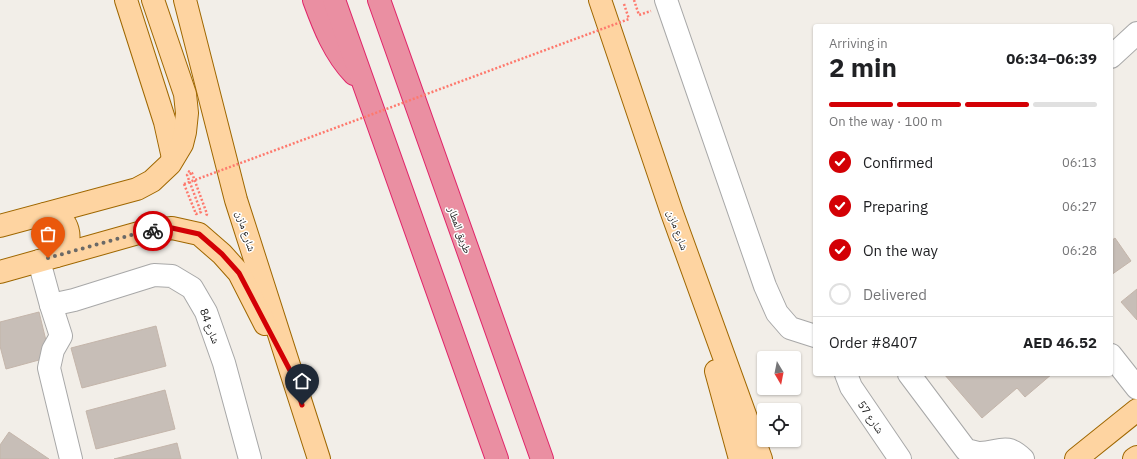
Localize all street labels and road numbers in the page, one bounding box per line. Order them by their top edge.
street label: طريق المطار [445,204,475,255]
street label: شارع مازن [664,208,692,252]
street label: شارع مازن [233,209,259,253]
street label: شارع 84 [197,306,223,346]
street label: شارع 57 [855,398,887,436]

